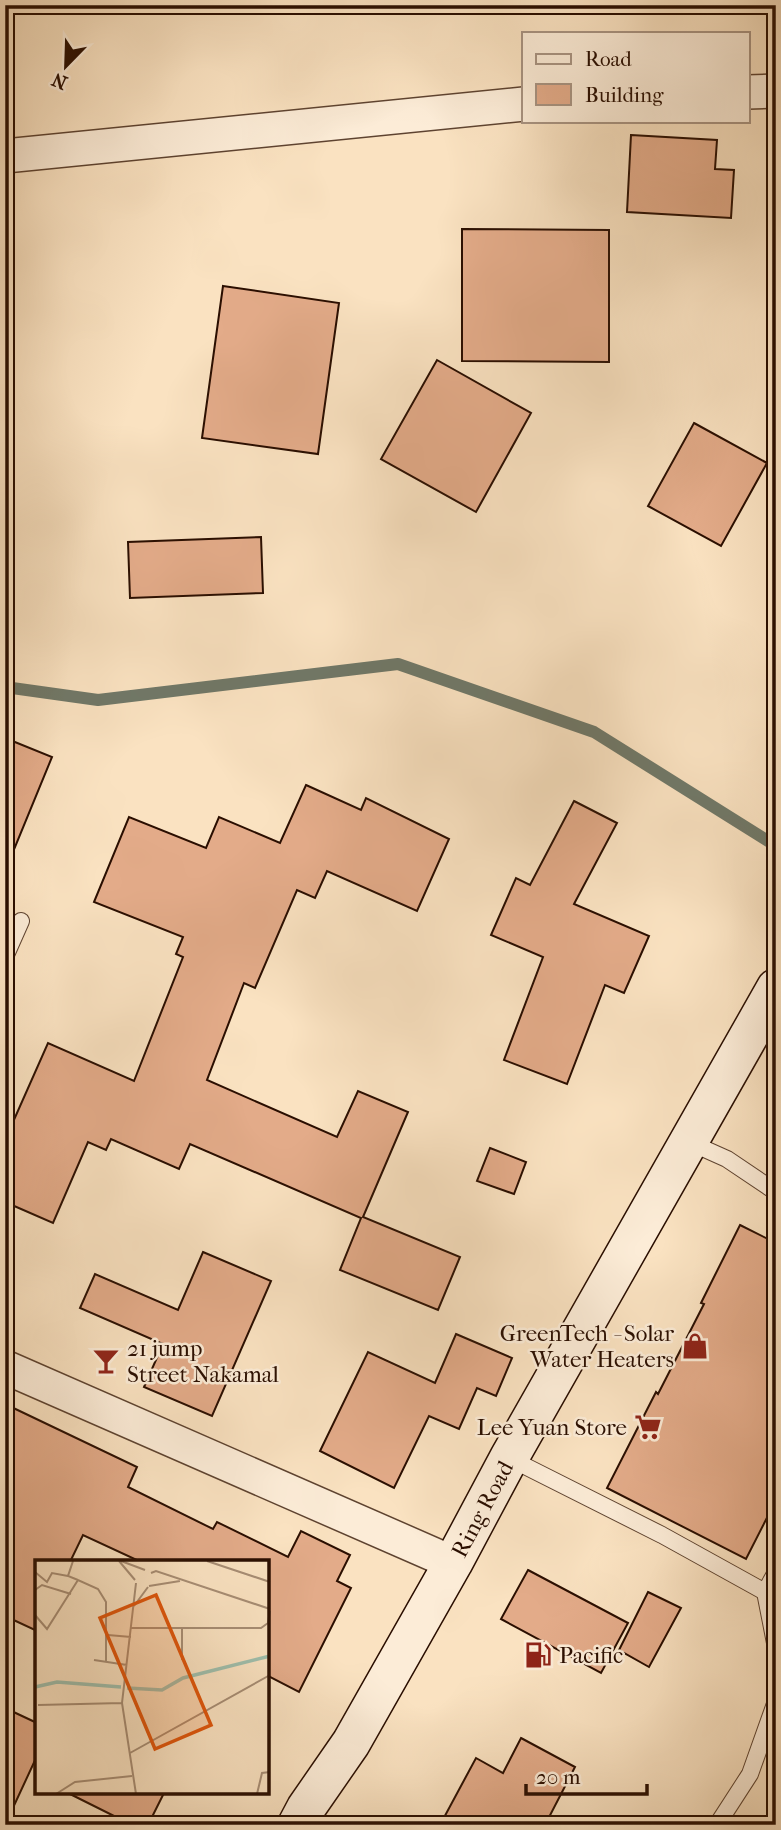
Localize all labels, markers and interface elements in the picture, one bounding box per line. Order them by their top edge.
north arrow [32,32,102,102]
legend [522,32,750,122]
text: Road [585,47,632,71]
text: N [48,68,71,94]
text: Building [585,83,664,107]
place label: GreenTech - Solar Water Heaters [500,1320,674,1373]
shop icon: GreenTech - Solar Water Heaters [680,1331,710,1361]
place label: 21 jump Street Nakamal [127,1335,279,1388]
bar icon: 21 jump Street Nakamal [91,1346,121,1376]
supermarket icon: Lee Yuan Store [633,1412,663,1442]
place label: Lee Yuan Store [477,1414,627,1441]
street label: Ring Road [446,1456,519,1562]
inset map [35,1560,270,1795]
fuel station icon: Pacific [523,1640,553,1670]
place label: Pacific [559,1642,623,1669]
scale bar [526,1753,646,1797]
text: 20 m [536,1765,581,1789]

